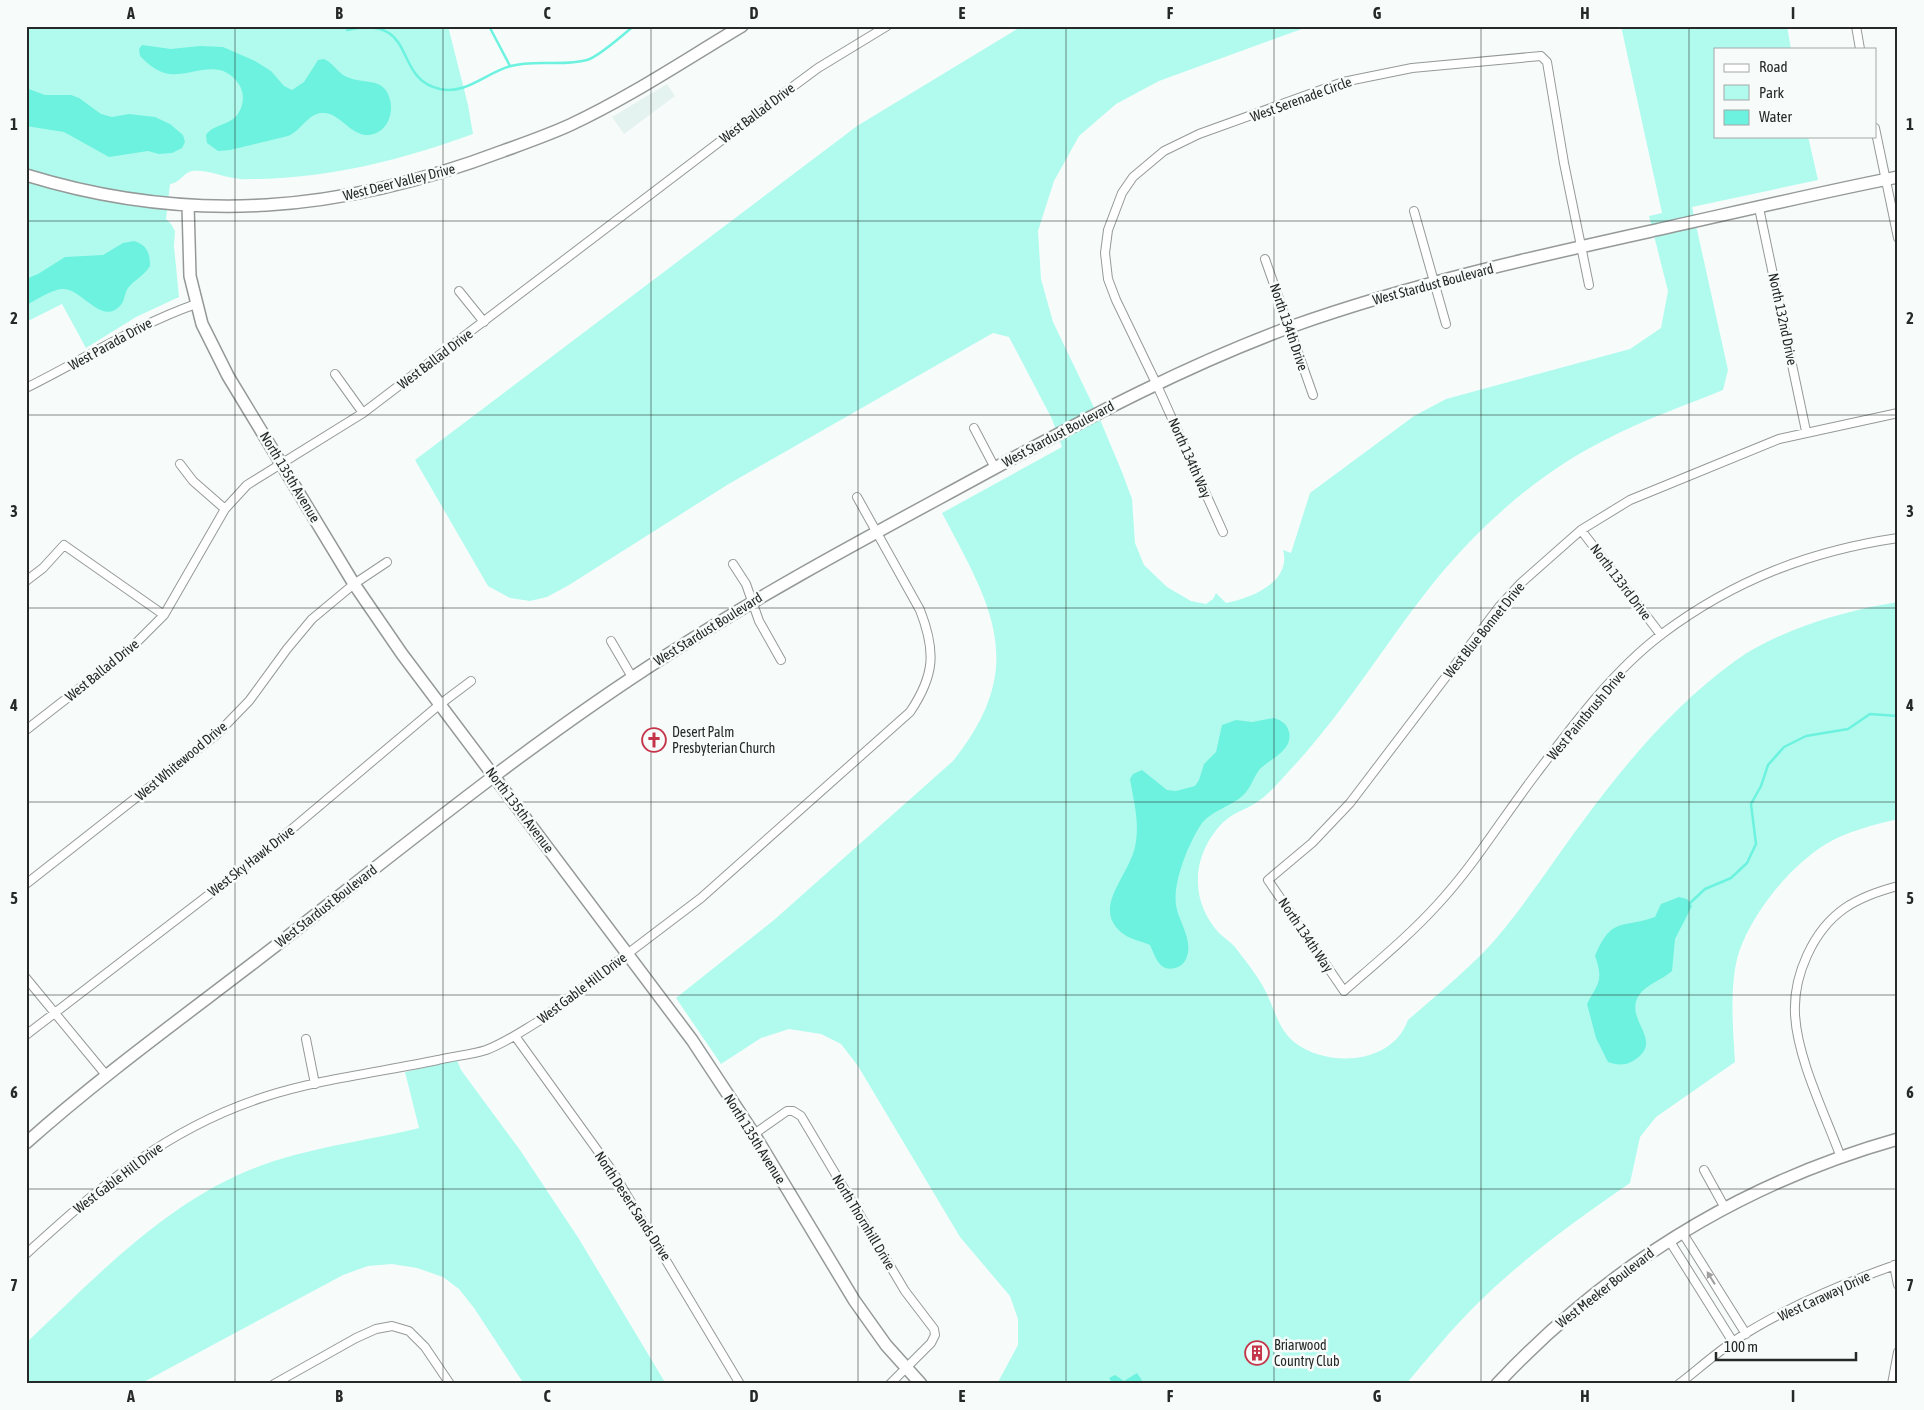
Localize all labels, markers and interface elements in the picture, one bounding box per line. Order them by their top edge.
text: A [126,4,135,22]
text: B [335,4,343,22]
text: C [543,4,551,22]
text: D [750,4,759,22]
text: E [959,4,966,22]
text: F [1167,4,1174,22]
text: G [1373,4,1382,22]
text: H [1580,4,1590,22]
text: I [1791,4,1795,22]
legend [1714,48,1876,138]
text: Road [1759,58,1788,75]
street label: West Serenade Circle [1248,73,1354,125]
street label: West Ballad Drive [716,80,798,146]
text: Park [1759,84,1784,101]
text: Water [1759,108,1792,125]
text: 1 [10,115,18,133]
text: 1 [1906,115,1914,133]
street label: West Deer Valley Drive [341,160,457,204]
street label: West Stardust Boulevard [1371,260,1495,308]
street label: North 132nd Drive [1765,271,1801,367]
street label: North 134th Drive [1267,281,1311,373]
text: 2 [10,309,18,327]
text: 2 [1906,309,1914,327]
street label: West Parada Drive [66,315,154,373]
street label: West Ballad Drive [394,326,476,392]
street label: West Stardust Boulevard [999,398,1117,470]
street label: North 134th Way [1165,415,1215,501]
street label: North 135th Avenue [257,429,323,525]
text: 3 [10,502,18,520]
text: 3 [1906,502,1914,520]
street label: North 133rd Drive [1587,541,1655,623]
street label: West Blue Bonnet Drive [1440,579,1528,681]
street label: West Stardust Boulevard [651,589,765,669]
street label: West Ballad Drive [62,636,142,704]
street label: West Paintbrush Drive [1544,667,1628,763]
text: 4 [9,696,18,714]
text: 4 [1905,696,1914,714]
street label: West Whitewood Drive [132,718,230,804]
place label: Desert Palm Presbyterian Church [672,724,775,756]
church icon: Desert Palm Presbyterian Church [641,727,667,753]
street label: North 135th Avenue [483,764,557,856]
street label: West Sky Hawk Drive [205,822,297,900]
street label: West Stardust Boulevard [272,861,380,951]
text: 5 [10,889,18,907]
text: 5 [1906,889,1914,907]
street label: North 134th Way [1275,895,1337,975]
street label: West Gable Hill Drive [534,949,630,1027]
text: 6 [10,1083,18,1101]
text: 6 [1906,1083,1914,1101]
street label: North 135th Avenue [721,1091,789,1187]
street label: West Gable Hill Drive [70,1139,166,1217]
street label: North Desert Sands Drive [592,1148,674,1264]
street label: North Thornhill Drive [829,1171,899,1273]
street label: West Meeker Boulevard [1553,1245,1657,1331]
street label: West Caraway Drive [1775,1268,1873,1324]
one-way arrow [1706,1271,1715,1285]
text: 7 [10,1276,18,1294]
text: 7 [1906,1276,1914,1294]
scale bar [1716,1330,1856,1362]
place label: Briarwood Country Club [1274,1337,1340,1369]
text: 100 m [1724,1338,1758,1355]
building icon: Briarwood Country Club [1244,1340,1270,1366]
text: A [126,1387,135,1405]
text: B [335,1387,343,1405]
text: C [543,1387,551,1405]
text: D [750,1387,759,1405]
text: E [959,1387,966,1405]
text: F [1167,1387,1174,1405]
text: G [1373,1387,1382,1405]
text: H [1580,1387,1590,1405]
text: I [1791,1387,1795,1405]

